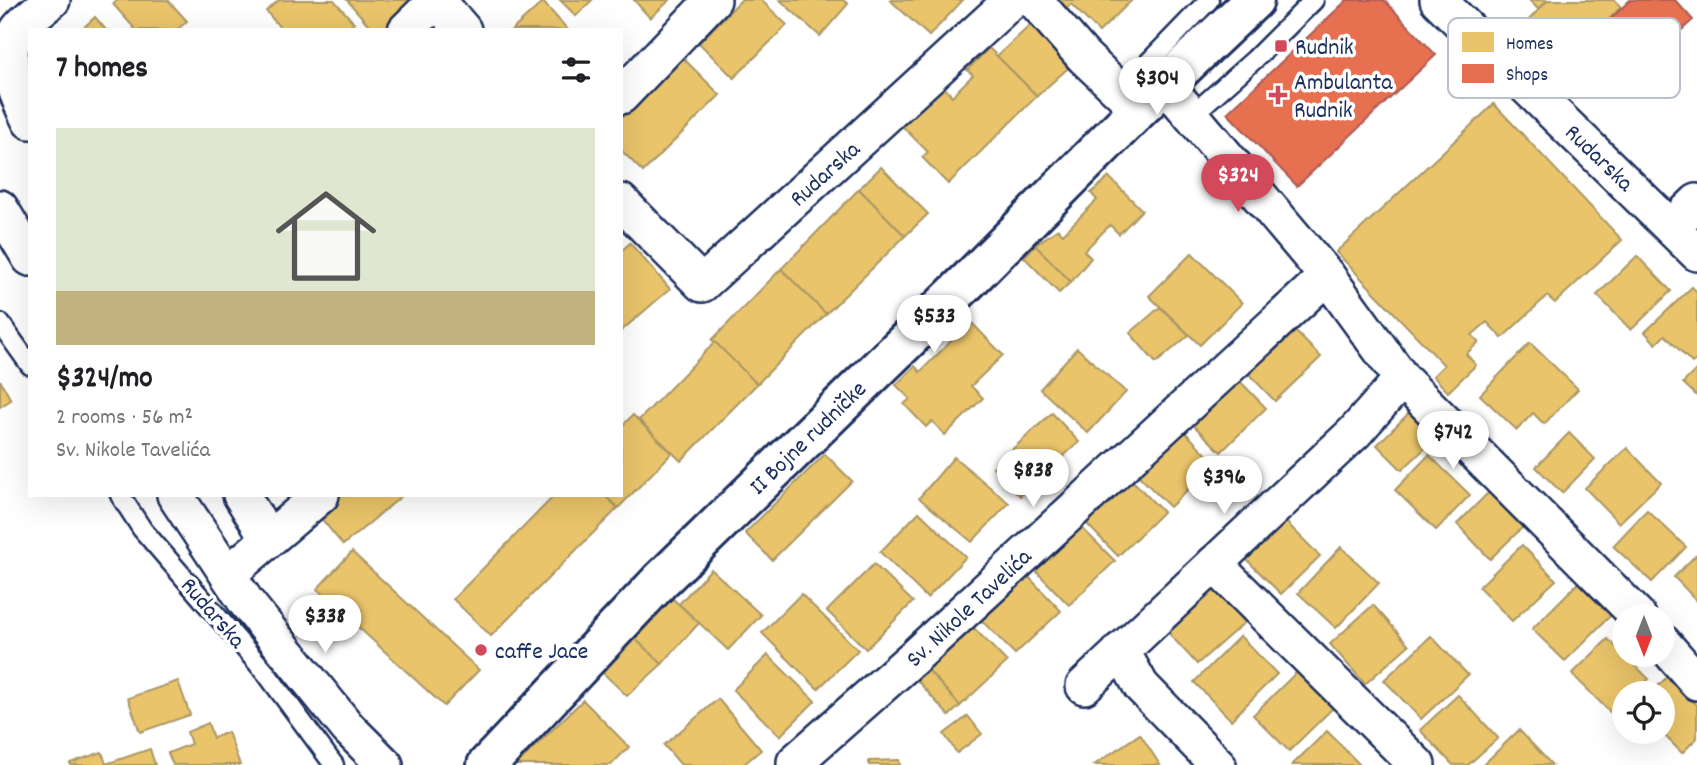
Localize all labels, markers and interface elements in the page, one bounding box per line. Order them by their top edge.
legend [1448,18,1680,98]
place label: Rudnik [1295,32,1354,66]
text: Homes [1506,32,1554,59]
marker: Rudnik [1273,38,1289,54]
text: 7 homes [56,49,148,92]
icon: filters [557,51,595,89]
pin: $304 [1116,58,1198,117]
text: $304 [1135,63,1179,96]
text: Shops [1506,63,1548,90]
place label: Ambulanta Rudnik [1294,67,1393,129]
marker: Ambulanta Rudnik [1268,85,1288,105]
street label: Rudarska [1556,118,1641,201]
street label: Rudarska [783,134,869,216]
pin: $324 [1197,154,1279,214]
text: $324 [1217,160,1259,193]
icon: home [263,173,389,299]
pin: $533 [893,296,975,355]
text: $533 [913,301,955,334]
text: $324/mo [56,359,153,402]
street label: II Bojne rudničke [743,374,876,504]
text: 2 rooms · 56 m² [56,402,193,435]
pin: $742 [1412,412,1494,471]
text: $742 [1433,417,1473,450]
text: Sv. Nikole Tavelića [56,435,210,468]
pin: $838 [992,449,1074,509]
text: $838 [1013,455,1053,488]
pin: $396 [1183,456,1265,516]
text: $396 [1202,462,1246,495]
street label: Sv. Nikole Tavelića [900,541,1041,677]
street label: Rudarska [171,571,253,658]
pin: $338 [284,596,366,655]
text: $338 [304,601,346,634]
north arrow [1612,604,1675,667]
map controls [1612,604,1675,744]
place label: caffe Jace [495,636,588,670]
marker: caffe Jace [473,642,489,658]
button: locate [1612,681,1675,744]

